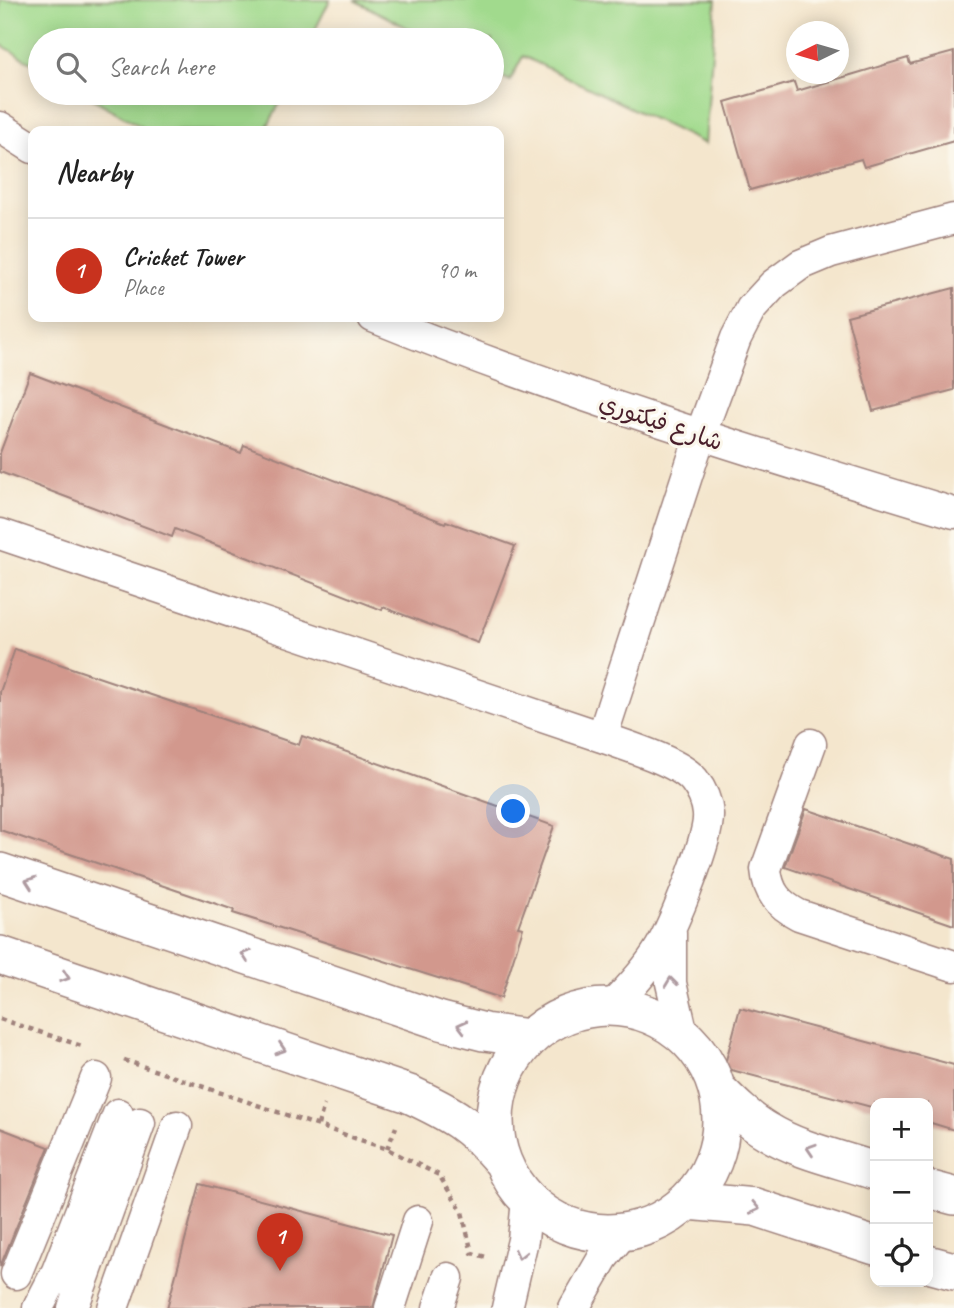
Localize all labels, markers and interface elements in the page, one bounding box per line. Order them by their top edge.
north arrow [786,21,849,84]
search box [28,28,504,105]
icon: search [52,48,90,86]
text: Search here [108,50,214,83]
text: Nearby [56,153,132,191]
text: Cricket Tower [123,240,243,273]
text: 1 [74,256,84,285]
text: 90 m [437,256,476,285]
text: Place [123,273,163,302]
street label: شارع فيكتوري [594,387,727,459]
your location [496,794,530,828]
one-way arrow [25,876,37,890]
one-way arrow [240,949,252,963]
one-way arrow [58,969,70,983]
one-way arrow [664,976,679,988]
one-way arrow [456,1020,468,1035]
one-way arrow [274,1041,286,1055]
map controls [870,1098,933,1287]
button: + [870,1098,933,1161]
one-way arrow [805,1143,817,1158]
button: − [870,1161,933,1224]
one-way arrow [749,1200,761,1215]
pin: 1 [257,1213,303,1271]
button: locate [870,1224,933,1287]
one-way arrow [513,1248,528,1260]

